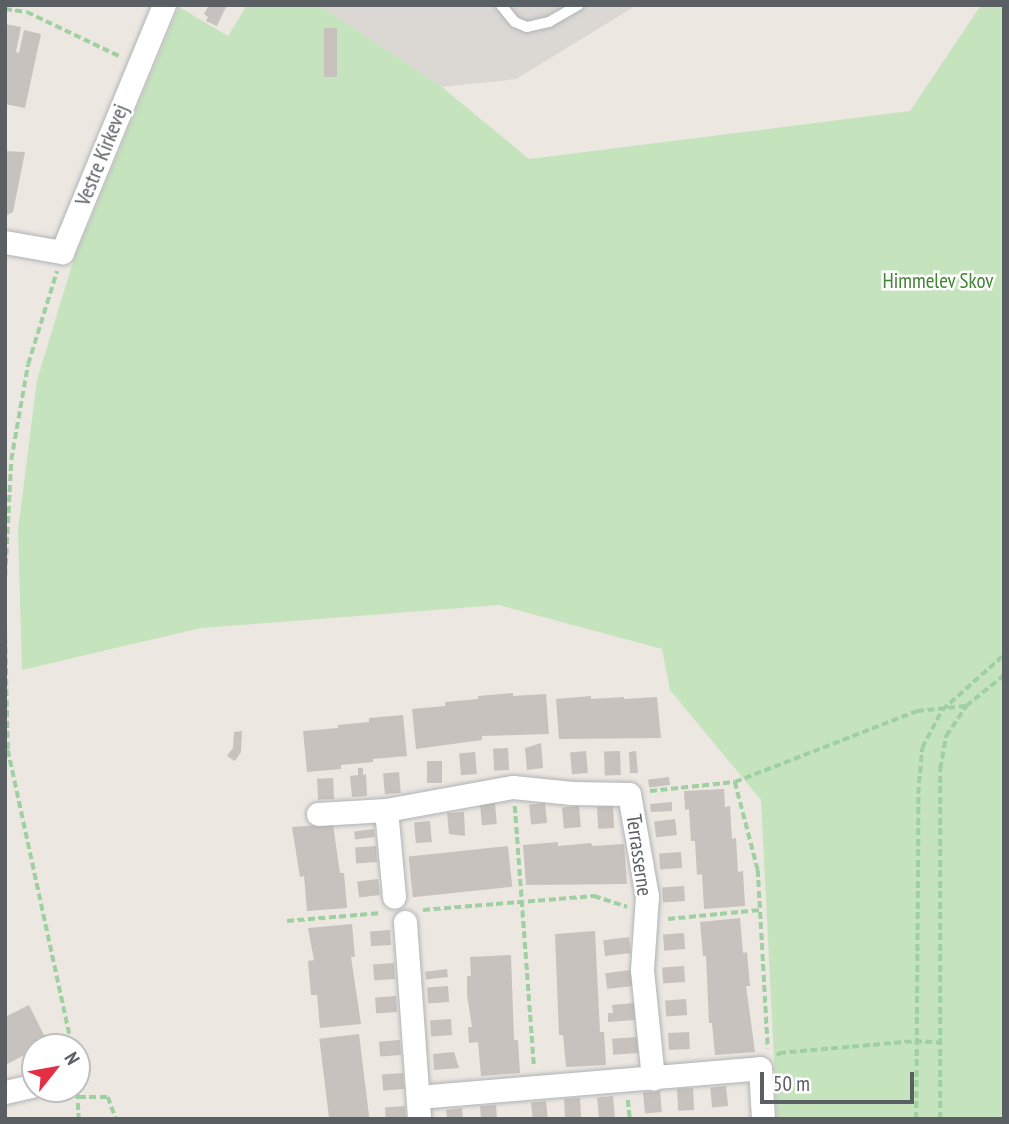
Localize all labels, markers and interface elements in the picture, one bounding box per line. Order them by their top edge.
street label: Vestre Kirkevej [70,101,134,209]
park label: Himmelev Skov [882,268,994,294]
street label: Terrasserne [621,812,657,898]
north arrow [21,1033,91,1103]
text: N [59,1048,85,1069]
scale bar [764,1058,918,1102]
text: 50 m [773,1070,810,1097]

